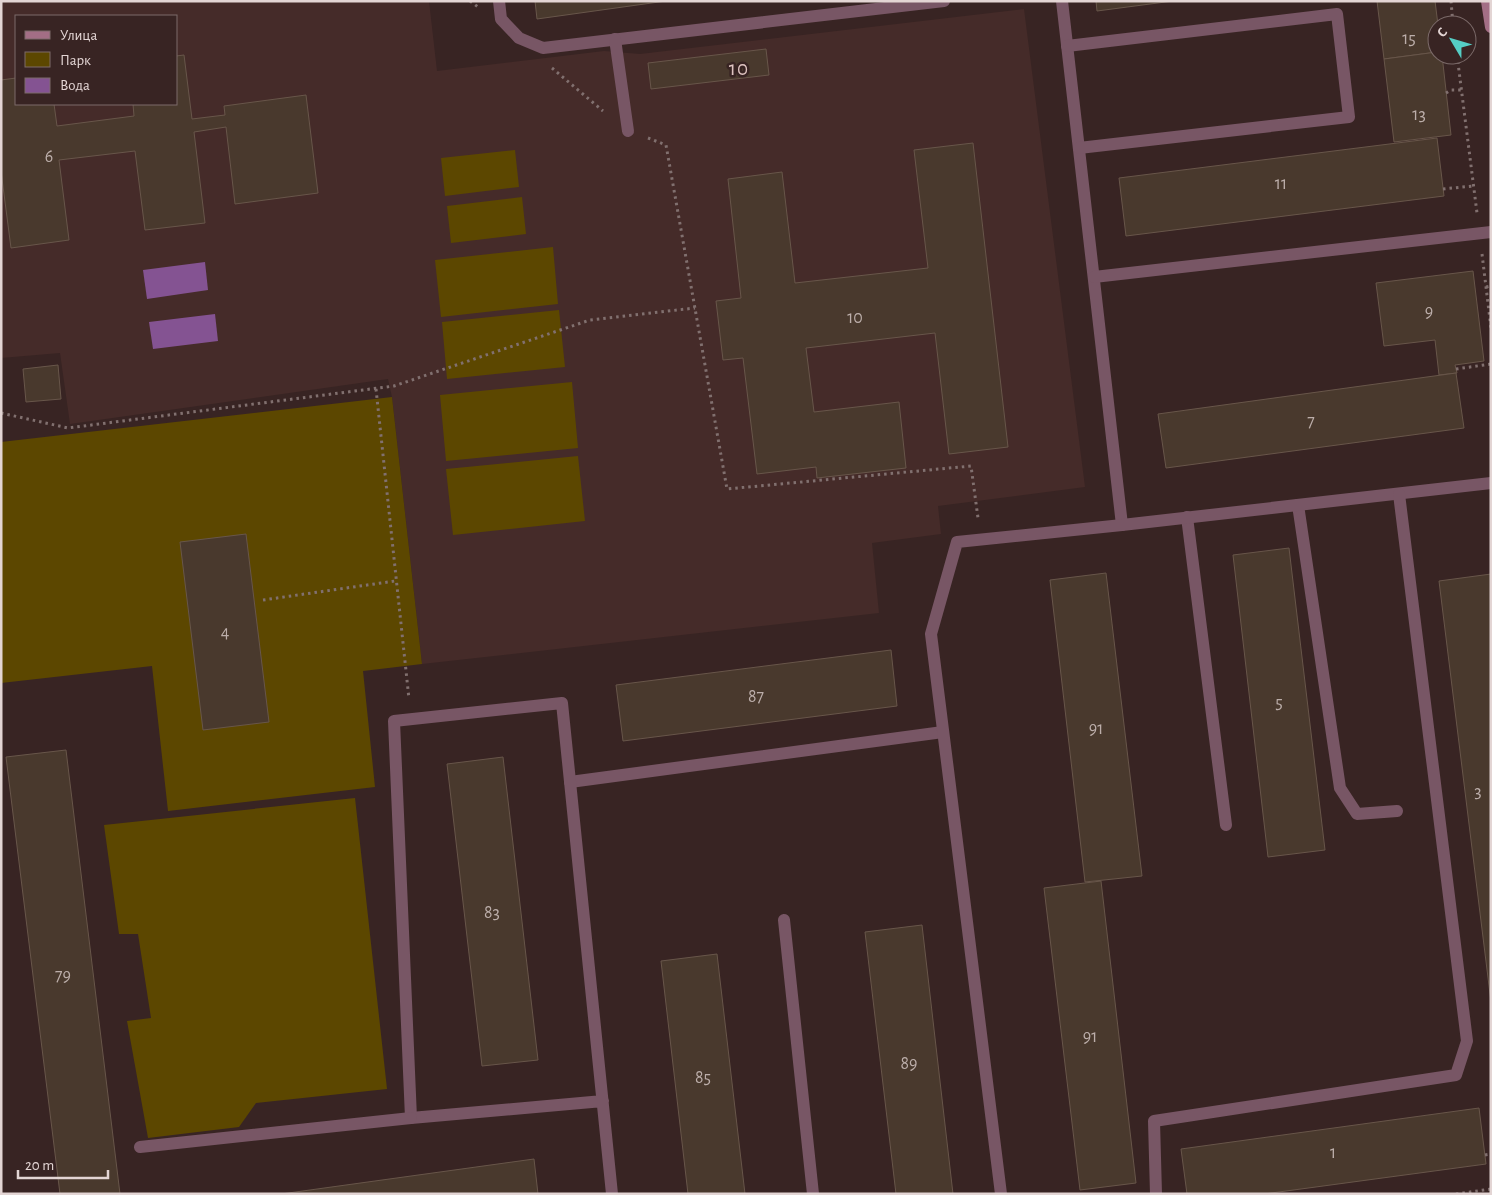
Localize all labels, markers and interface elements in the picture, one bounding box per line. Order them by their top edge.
legend [15,15,178,105]
north arrow [1427,15,1477,65]
text: С [1435,25,1451,40]
text: Улица [60,28,97,43]
house number: 15 [1402,30,1416,48]
text: Парк [60,53,91,68]
district label: 10 [729,58,749,79]
text: Вода [60,78,90,93]
house number: 13 [1412,106,1426,124]
house number: 6 [45,148,53,166]
house number: 11 [1275,175,1287,193]
house number: 9 [1425,303,1433,321]
house number: 10 [847,309,863,327]
house number: 7 [1307,413,1315,431]
house number: 4 [221,624,230,642]
house number: 87 [748,688,764,706]
house number: 5 [1275,694,1283,712]
house number: 91 [1089,720,1103,738]
house number: 3 [1474,783,1482,801]
house number: 83 [484,904,500,922]
house number: 79 [55,967,71,985]
house number: 91 [1083,1028,1097,1046]
house number: 89 [901,1055,918,1073]
house number: 85 [695,1069,711,1087]
house number: 1 [1330,1144,1336,1162]
scale bar [18,1148,108,1180]
text: 20 m [25,1158,54,1173]

